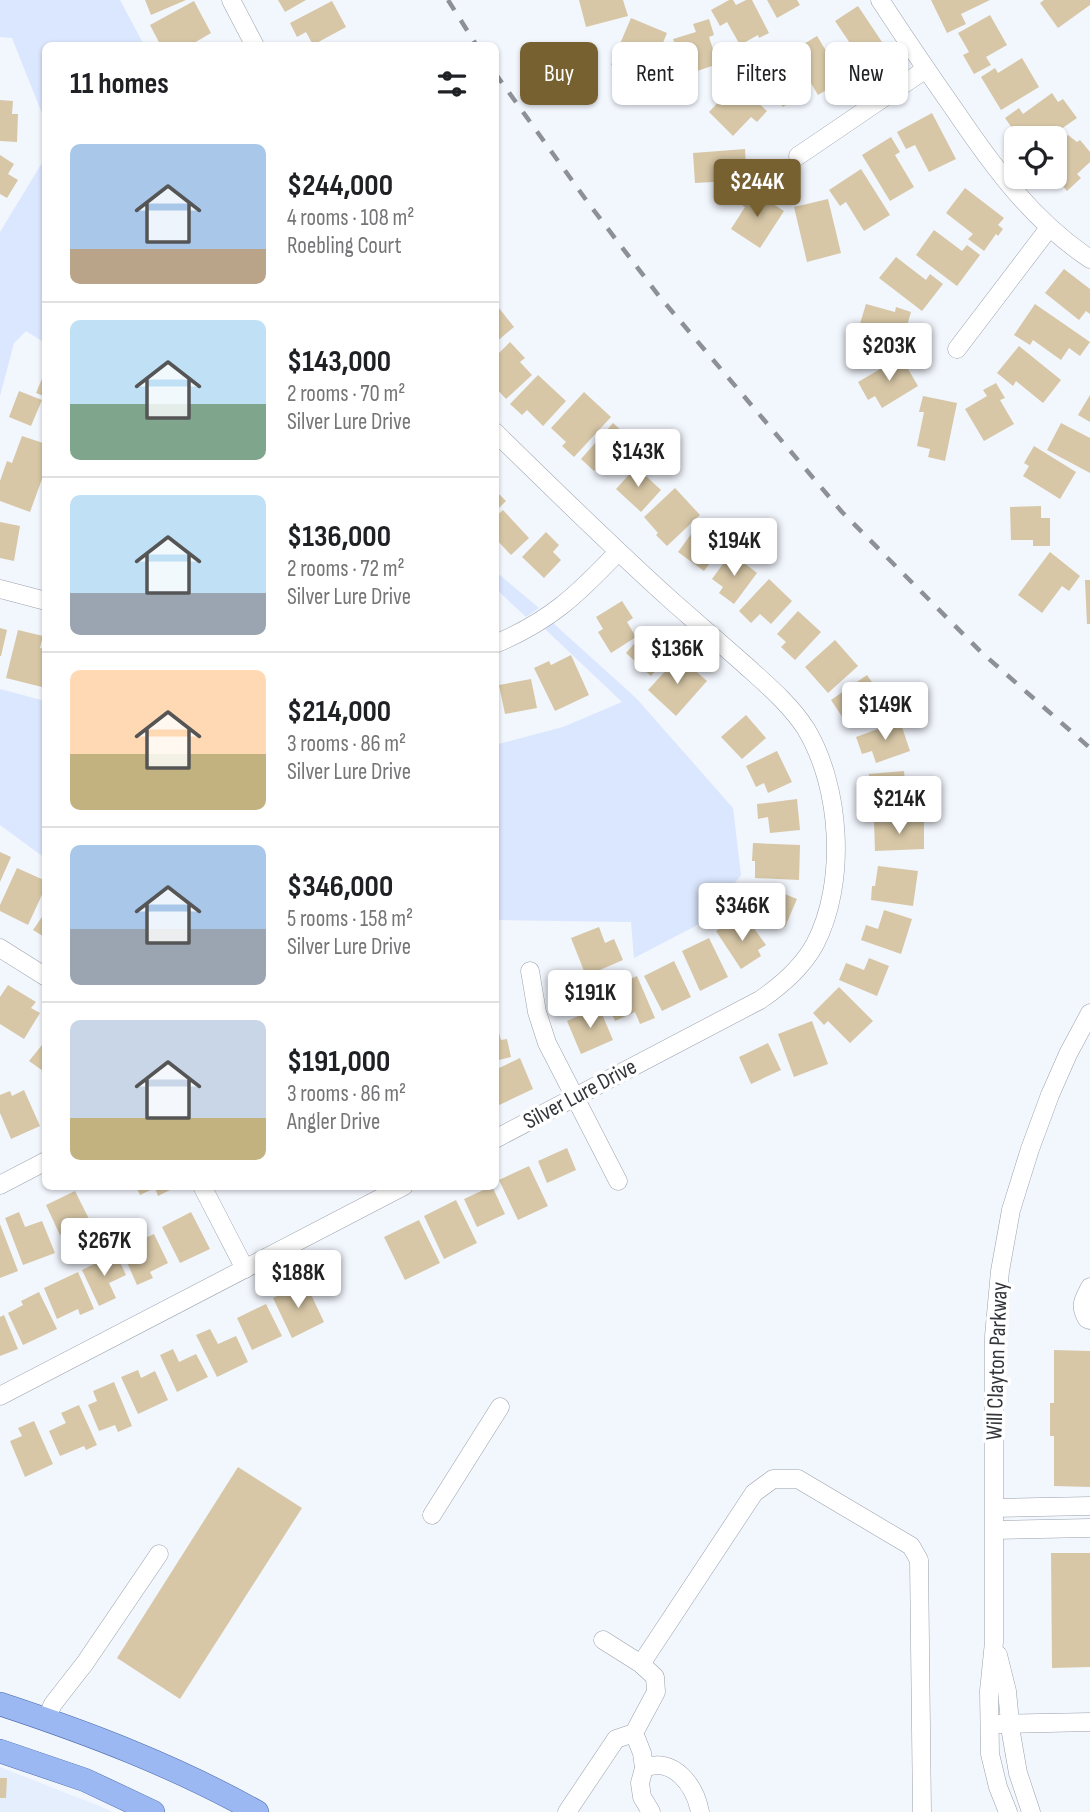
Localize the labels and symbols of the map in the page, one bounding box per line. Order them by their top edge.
pin: $244K [708,160,806,219]
pin: $203K [840,324,938,383]
pin: $143K [589,430,687,489]
pin: $194K [685,518,783,578]
pin: $136K [628,626,726,686]
pin: $149K [836,682,934,742]
pin: $214K [850,776,948,836]
pin: $346K [693,884,791,943]
pin: $191K [541,970,639,1030]
street label: Silver Lure Drive [519,1053,641,1135]
pin: $267K [55,1218,153,1278]
pin: $188K [249,1250,347,1310]
street label: Will Clayton Parkway [980,1281,1014,1441]

